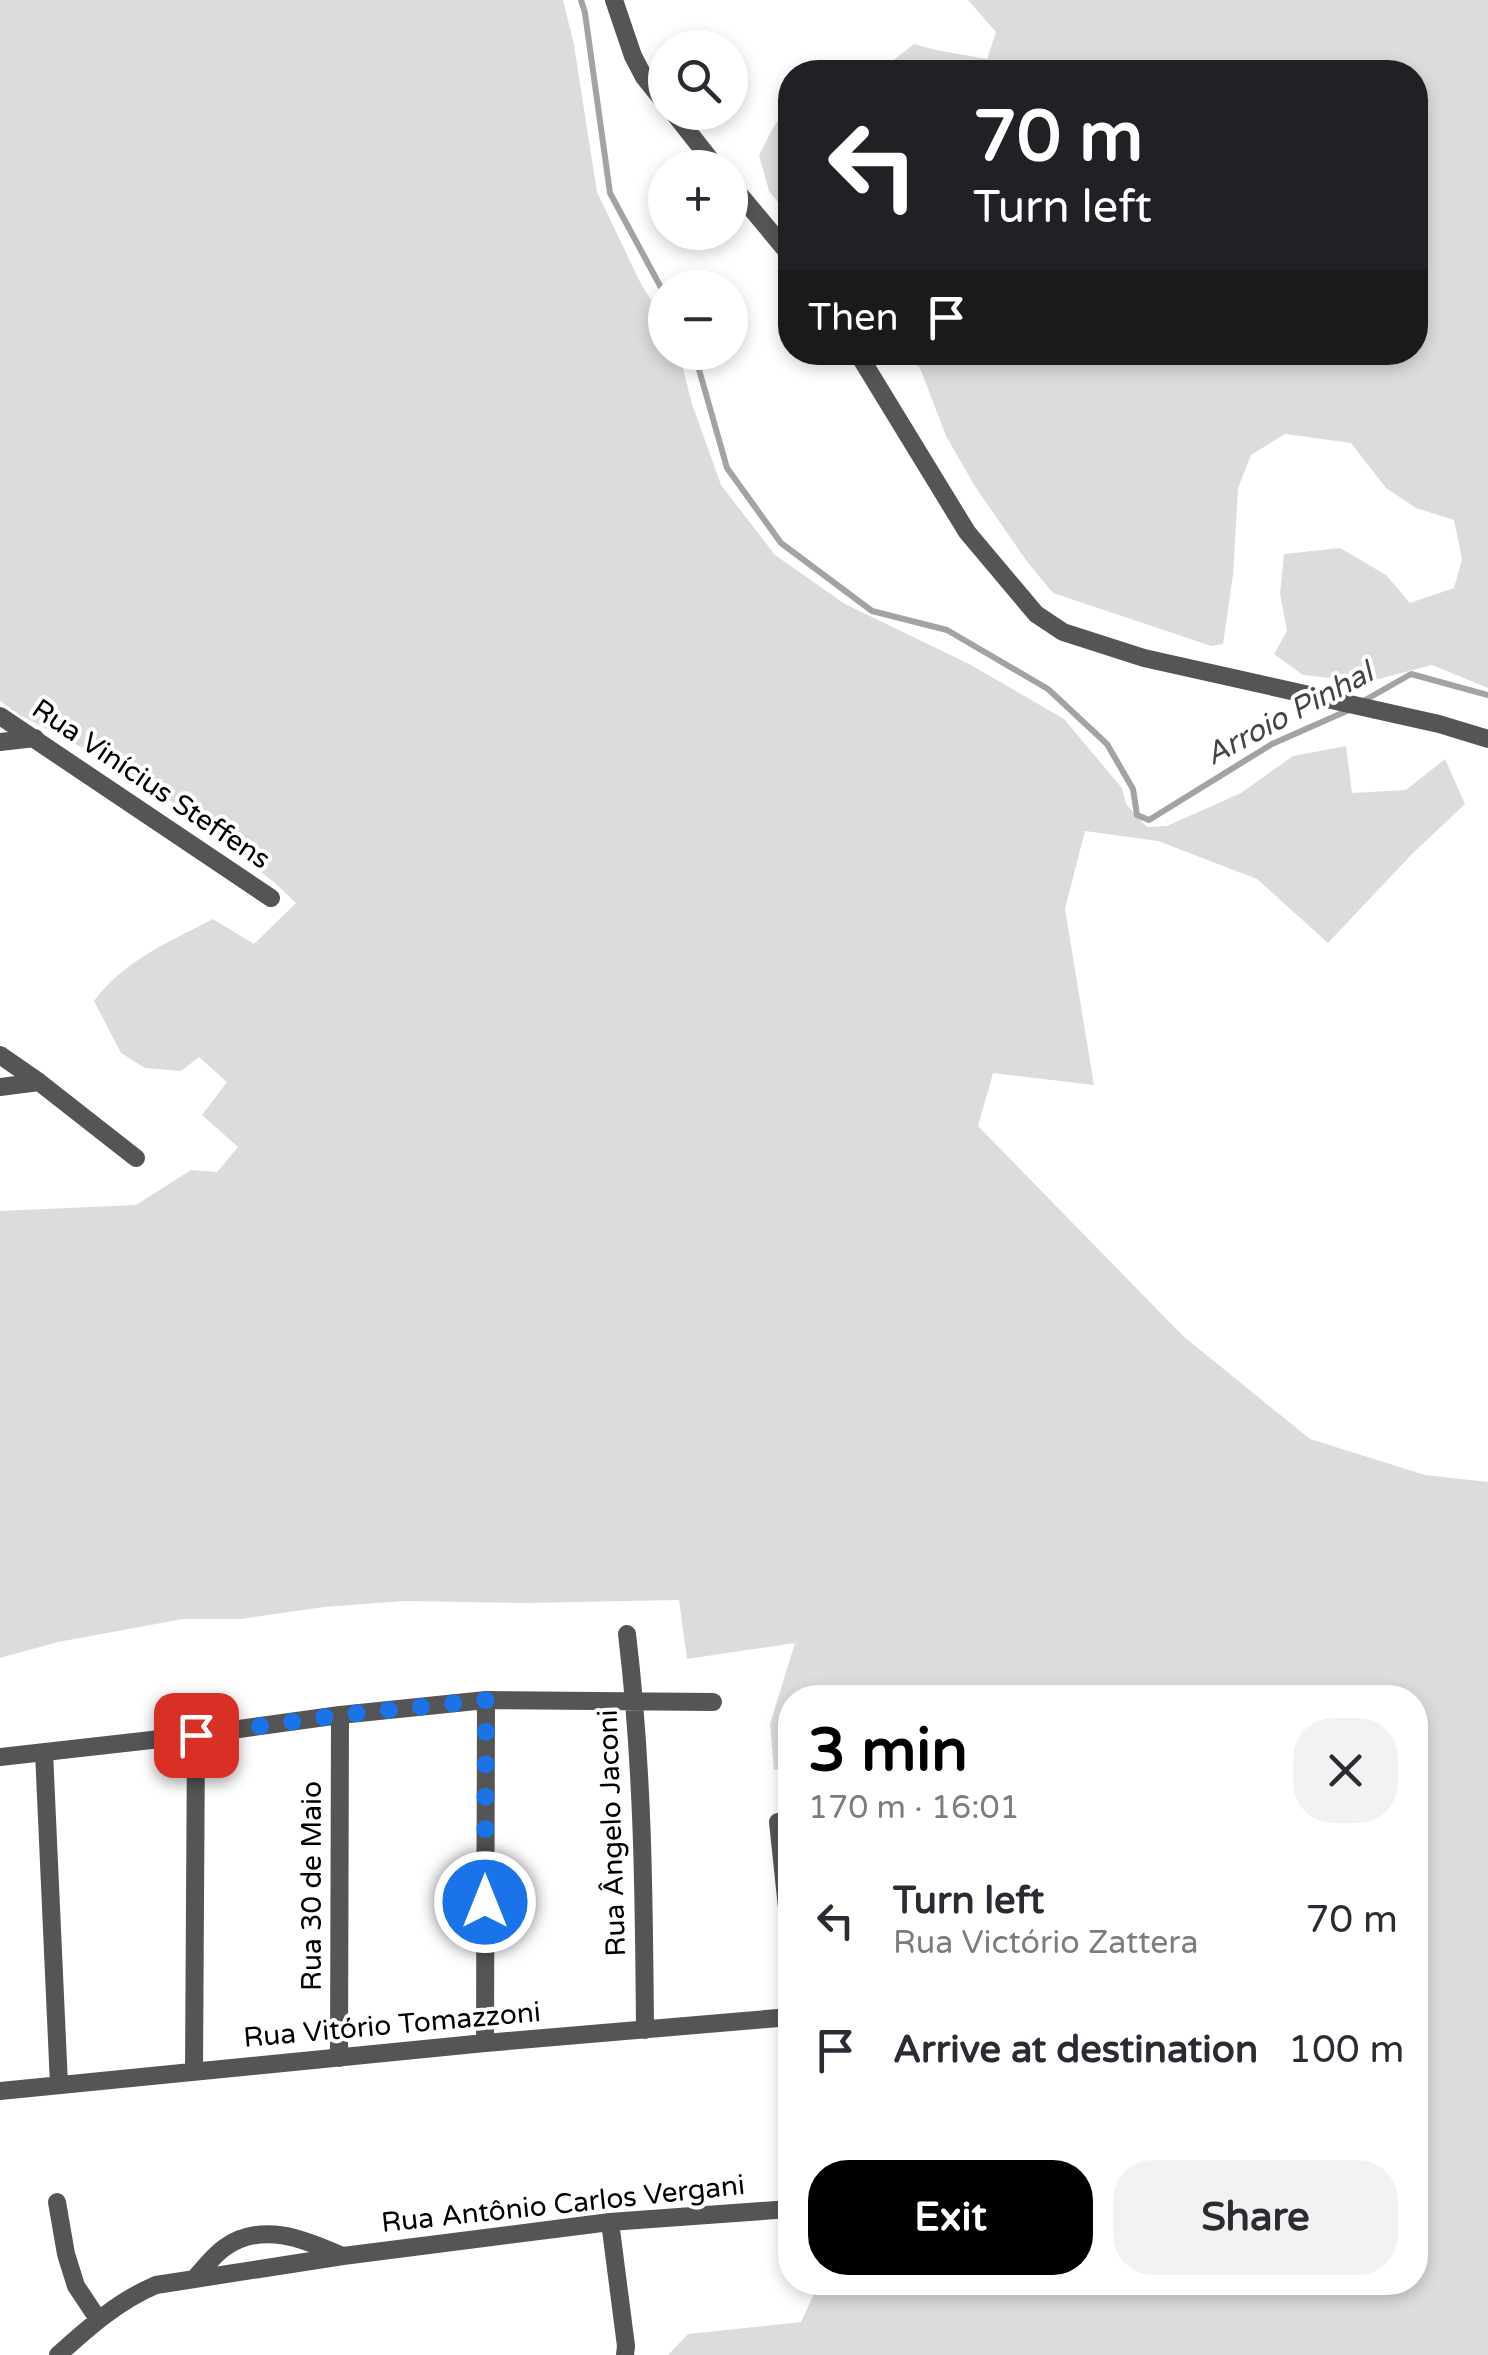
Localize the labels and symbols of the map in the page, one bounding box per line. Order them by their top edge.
water label: Arroio Pinhal [1199,653,1382,774]
street label: Rua Vinícius Steffens [25,692,277,876]
pin [154,1693,239,1778]
street label: Rua Ângelo Jaconi [591,1709,633,1957]
street label: Rua 30 de Maio [295,1781,329,1991]
position arrow [433,1850,537,1954]
street label: Rua Vitório Tomazzoni [242,1995,542,2055]
street label: Rua Antônio Carlos Vergani [380,2168,746,2240]

